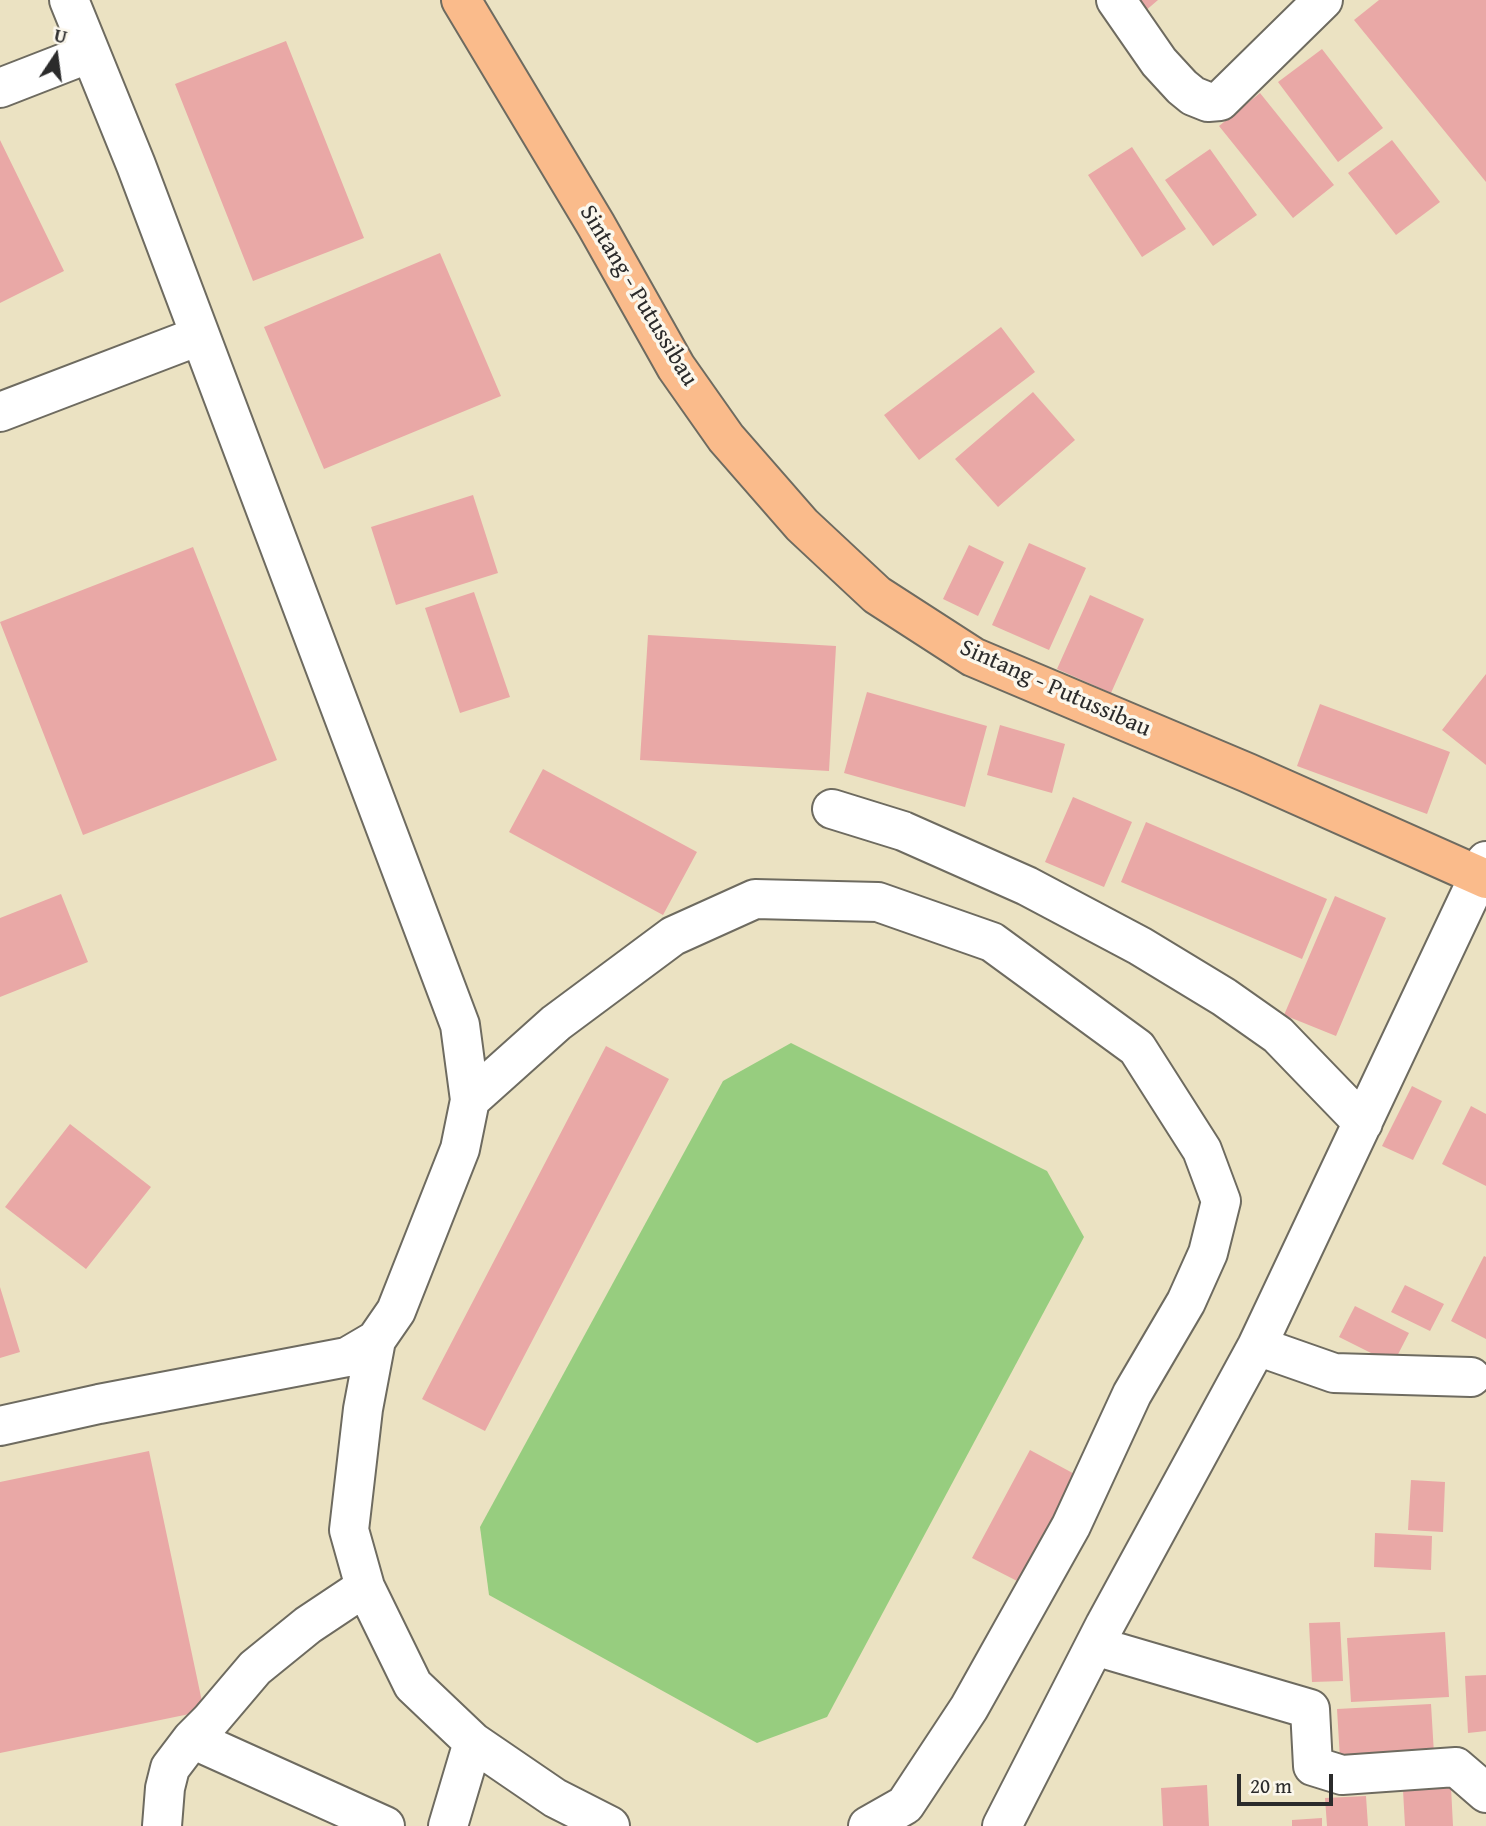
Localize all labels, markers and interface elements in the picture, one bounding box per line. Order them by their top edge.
text: U [51,20,70,51]
north arrow [21,21,91,91]
street label: Sintang - Putussibau [573,200,703,392]
street label: Sintang - Putussibau [955,634,1155,744]
scale bar [1241,1759,1337,1803]
text: 20 m [1250,1770,1292,1801]

